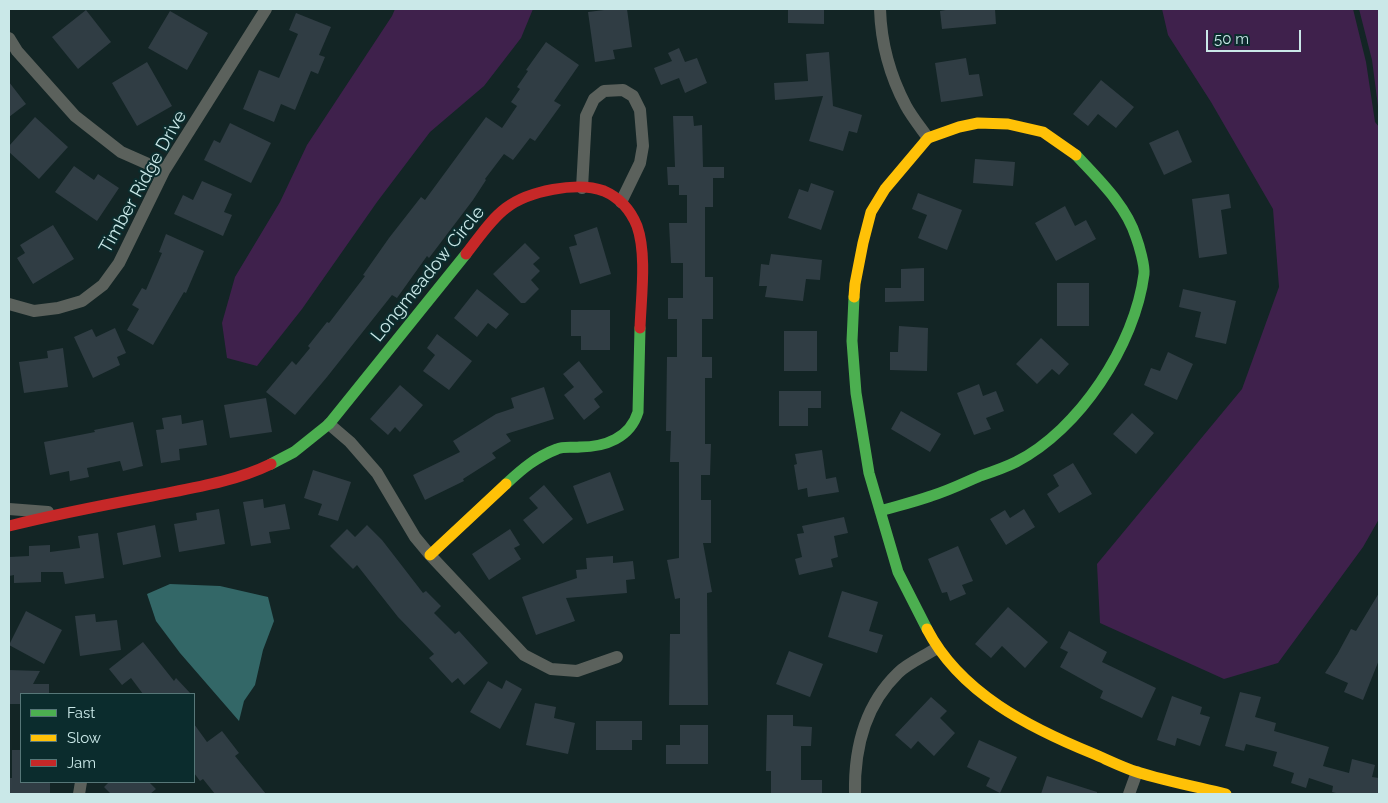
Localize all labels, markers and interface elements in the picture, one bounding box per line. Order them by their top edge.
scale bar [1208,20,1303,52]
text: 50 m [1214,30,1249,48]
street label: Timber Ridge Drive [95,107,191,257]
street label: Longmeadow Circle [367,202,489,346]
legend [20,693,195,783]
text: Fast [67,704,95,722]
text: Slow [67,729,101,747]
text: Jam [67,754,96,772]

